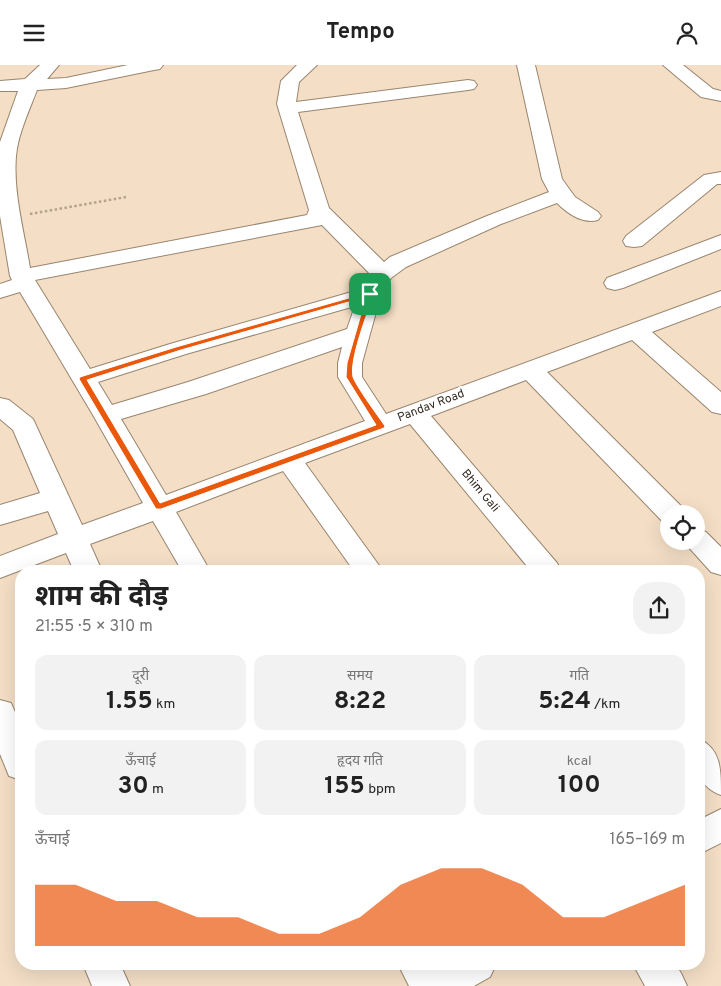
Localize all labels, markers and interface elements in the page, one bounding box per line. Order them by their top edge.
icon: menu [20,19,48,47]
text: Tempo [326,19,395,46]
icon: person [673,19,701,47]
pin [349,273,391,315]
icon: arrive [356,280,384,308]
street label: Pandav Road [395,386,467,426]
street label: Bhim Gali [457,466,503,516]
map controls [660,505,705,550]
button: locate [660,505,705,550]
text: शाम की दौड़ [35,580,168,616]
button: share [633,582,685,634]
text: 21:55 · 5 × 310 m [35,617,153,637]
text: दूरी [132,668,149,685]
text: समय [347,668,373,685]
text: गति [570,668,589,685]
text: 1.55 [106,686,153,718]
text: 8:22 [334,686,386,718]
text: 5:24 [538,686,591,718]
text: km [153,696,175,713]
text: /km [591,696,620,713]
text: ऊँचाई [125,753,156,770]
text: हृदय गति [337,753,383,770]
text: kcal [567,753,592,770]
text: 100 [558,770,601,802]
text: 30 [118,771,149,803]
text: 155 [324,771,365,803]
text: m [149,781,164,798]
text: bpm [365,781,396,798]
text: ऊँचाई [35,830,70,850]
text: 165–169 m [610,830,685,850]

